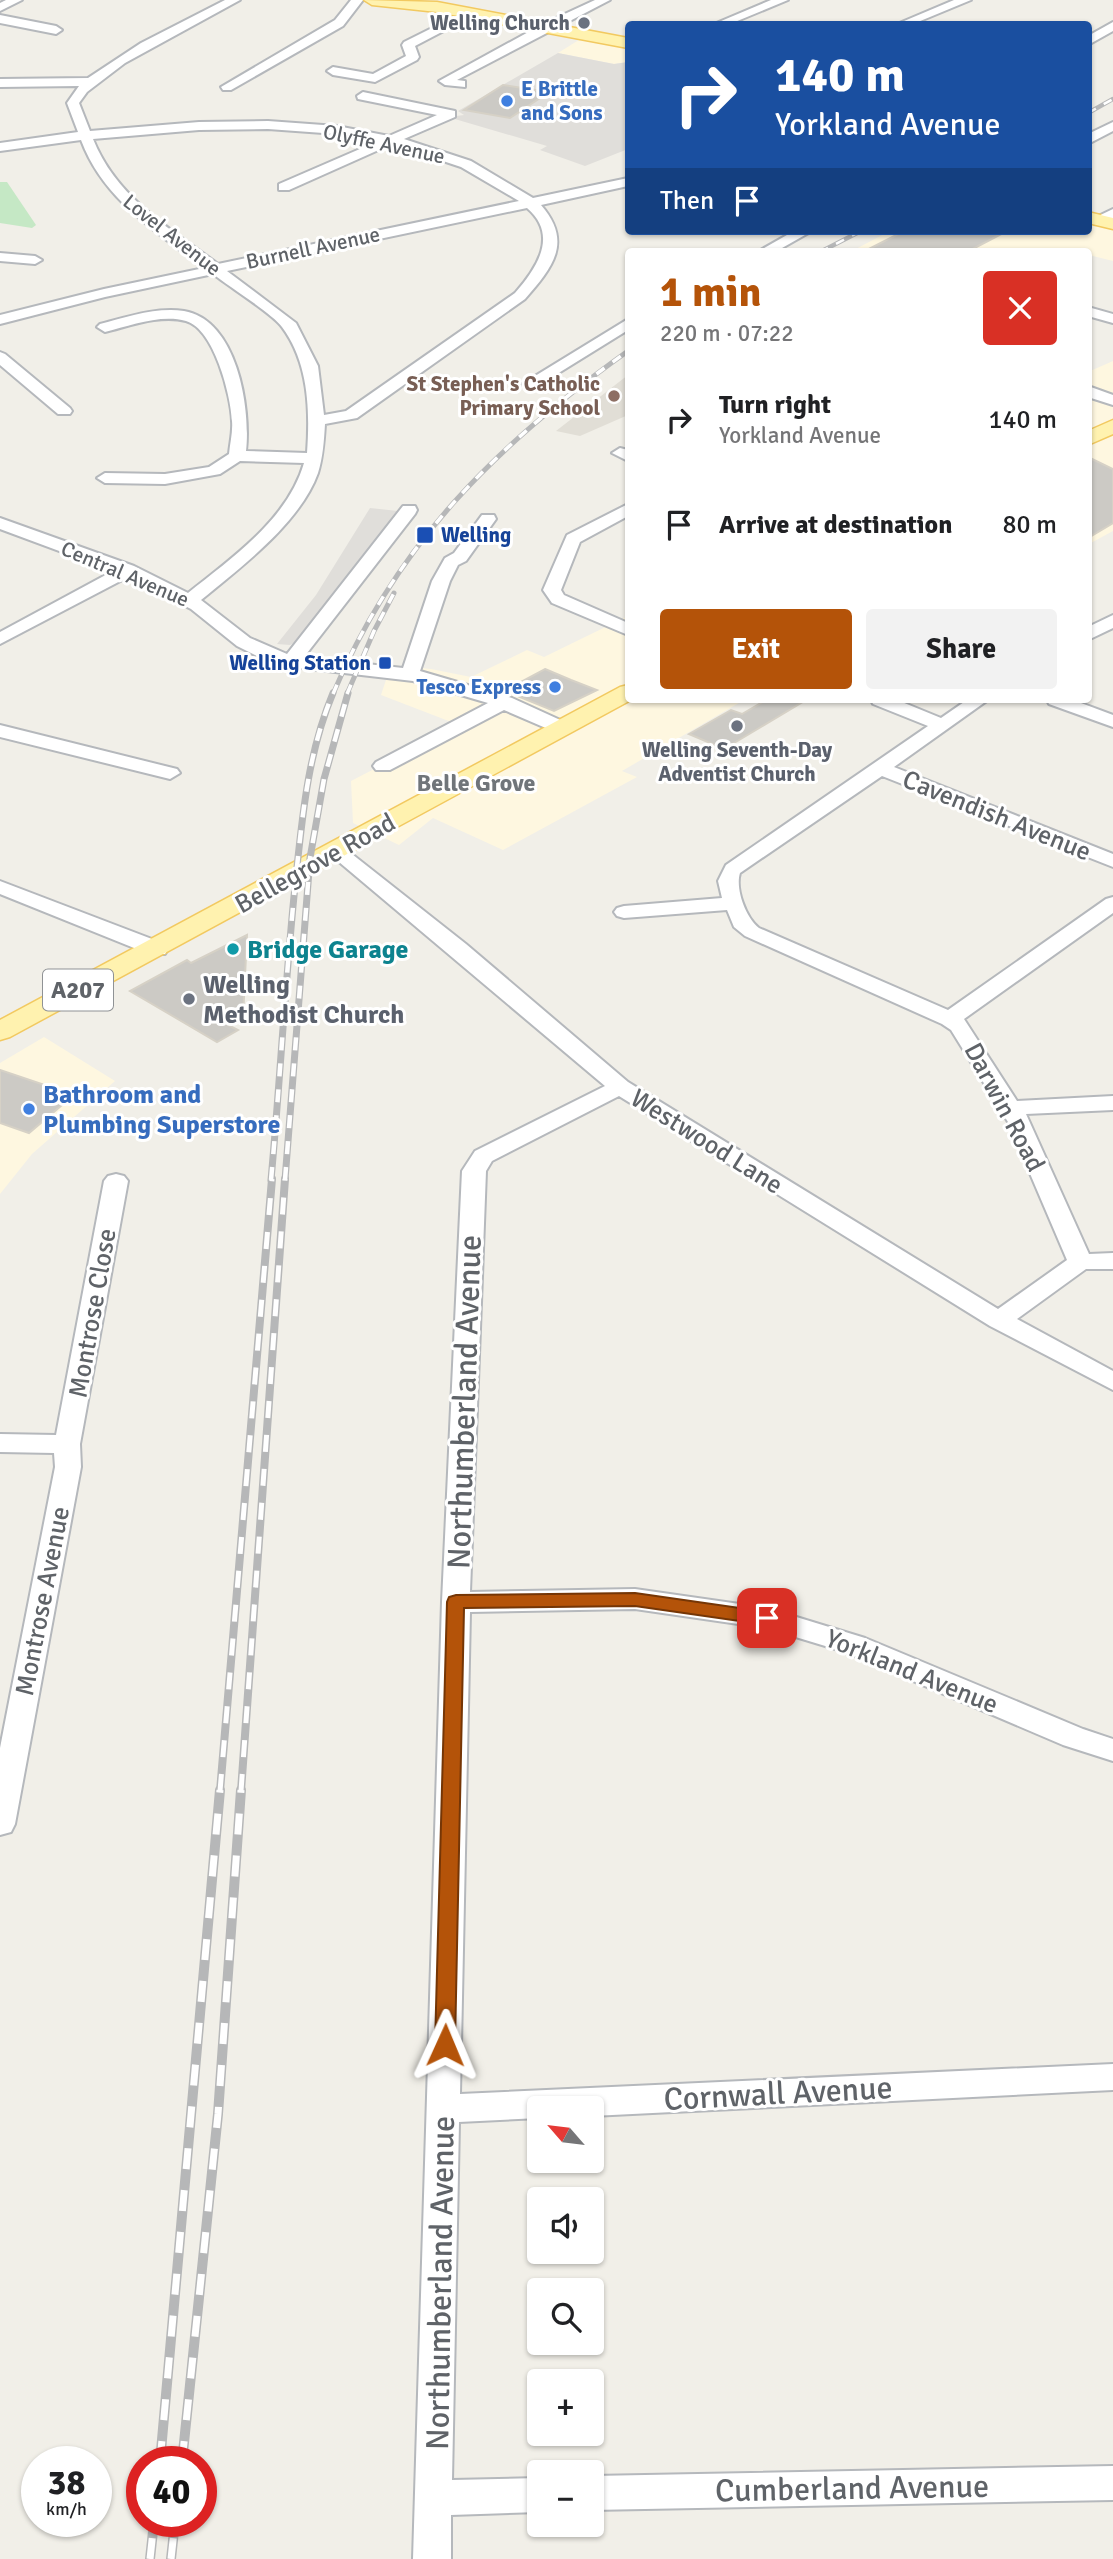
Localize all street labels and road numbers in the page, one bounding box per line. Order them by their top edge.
street label: Olyffe Avenue [321,118,447,170]
street label: Lovel Avenue [118,189,226,281]
street label: Burnell Avenue [244,221,382,275]
street label: Central Avenue [57,535,193,613]
street label: Cavendish Avenue [898,764,1095,868]
street label: Bellegrove Road [230,807,401,921]
road number: A207 [43,970,113,1010]
street label: Darwin Road [957,1037,1051,1178]
street label: Westwood Lane [624,1082,788,1201]
street label: Montrose Close [62,1226,124,1400]
street label: Northumberland Avenue [439,1234,490,1570]
street label: Montrose Avenue [9,1504,77,1698]
street label: Yorkland Avenue [821,1623,1003,1721]
street label: Cornwall Avenue [663,2068,893,2119]
street label: Northumberland Avenue [418,2116,463,2451]
street label: Cumberland Avenue [715,2467,989,2510]

